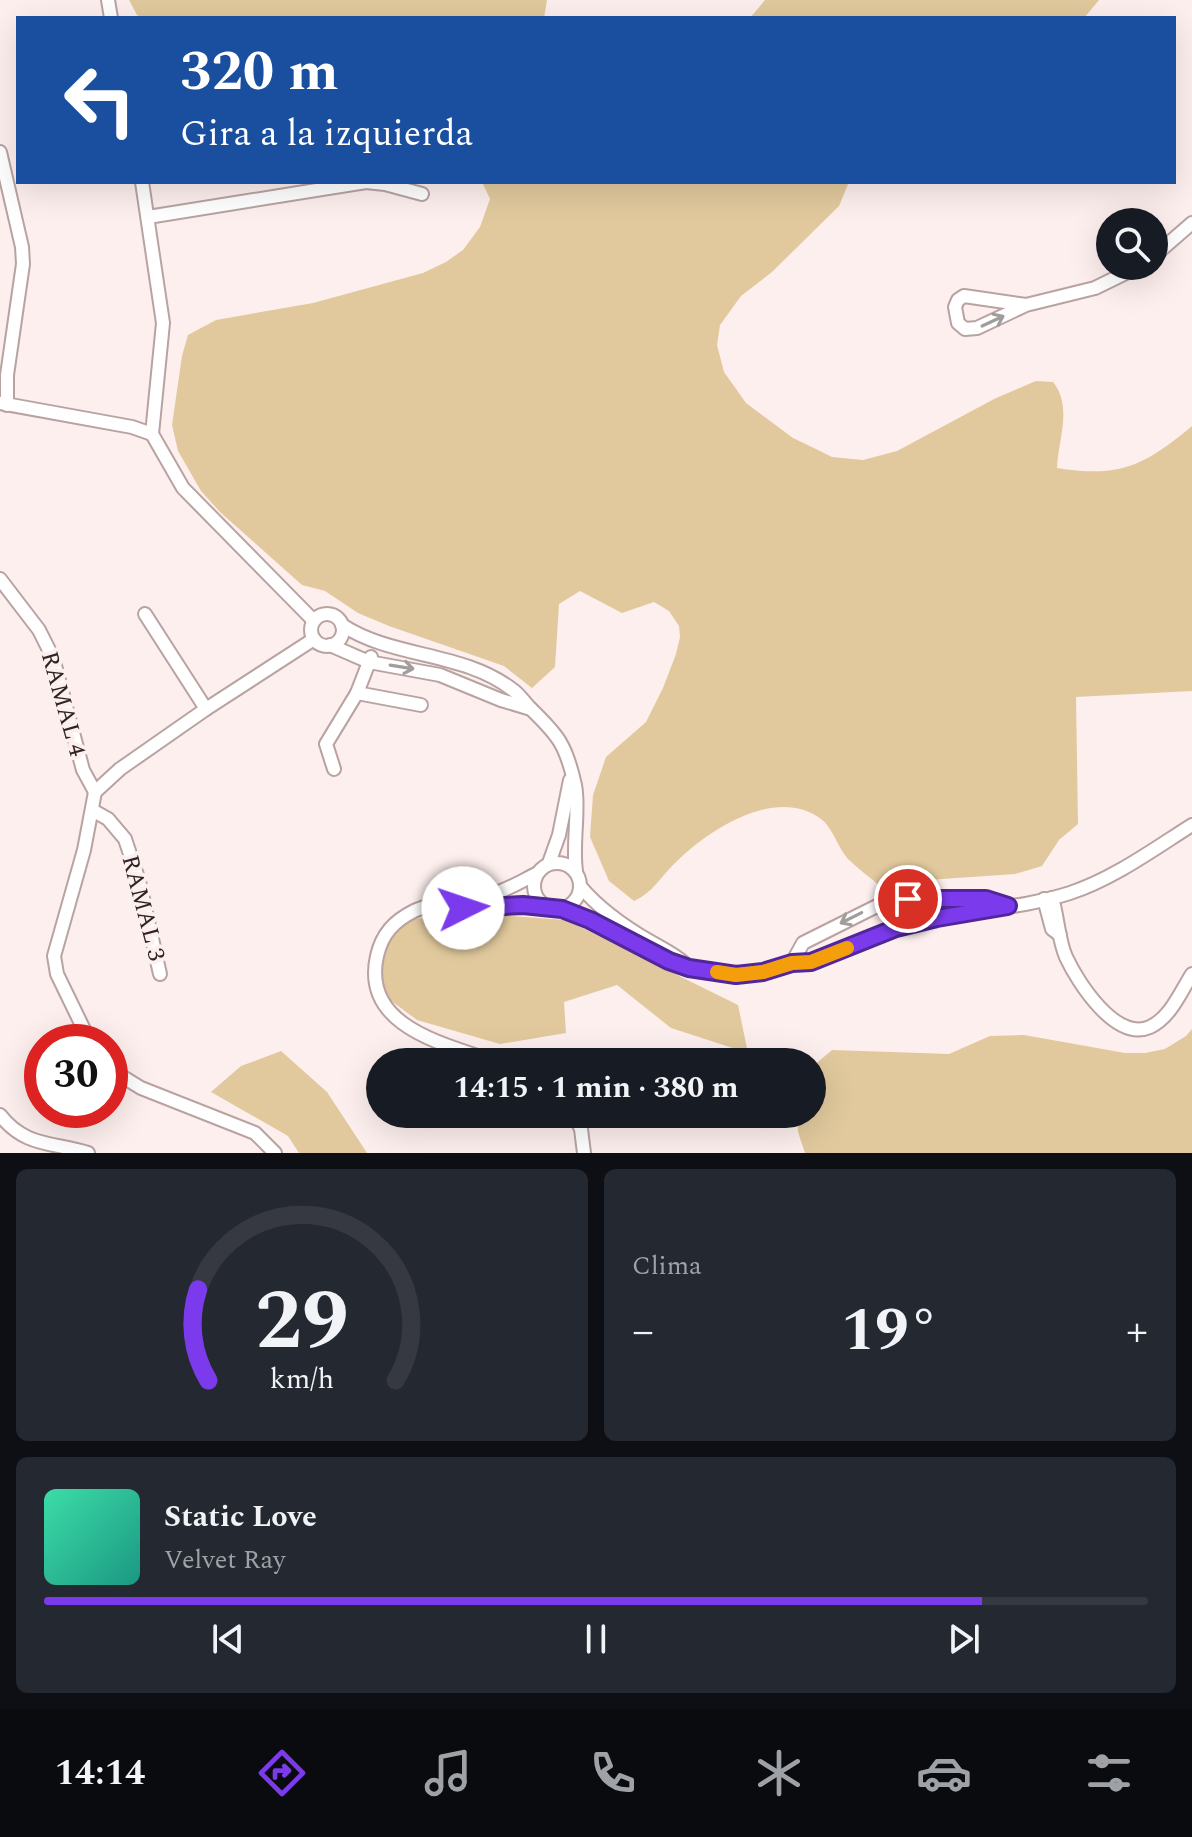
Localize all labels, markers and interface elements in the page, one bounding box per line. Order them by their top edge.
text: 320 m [180,30,339,115]
icon: left [48,48,152,152]
text: Gira a la izquierda [180,107,473,162]
map controls [1096,208,1168,280]
button: search [1096,208,1168,280]
one-way arrow [981,313,1005,328]
street label: RAMAL 4 [31,647,95,761]
one-way arrow [389,660,414,675]
street label: RAMAL 3 [112,851,174,965]
pin [874,865,942,933]
position arrow [421,866,505,950]
icon: arrive [886,877,930,921]
one-way arrow [839,911,863,926]
speed limit sign: 30 [24,1024,128,1128]
text: 14:15 · 1 min · 380 m [453,1065,739,1111]
text: Clima [632,1246,702,1286]
text: 29 [255,1259,349,1386]
text: 19° [841,1285,939,1377]
text: − [632,1298,654,1365]
text: + [1126,1298,1148,1365]
text: km/h [270,1358,334,1401]
text: Static Love [164,1494,317,1540]
text: Velvet Ray [164,1540,285,1580]
icon: previous [206,1617,250,1661]
icon: pause [574,1617,618,1661]
icon: next [942,1617,986,1661]
icon: directions [254,1745,310,1801]
icon: music [420,1745,476,1801]
icon: phone [585,1745,641,1801]
icon: climate [751,1745,807,1801]
icon: car [916,1745,972,1801]
icon: filters [1081,1745,1137,1801]
text: 14:14 [55,1746,145,1801]

